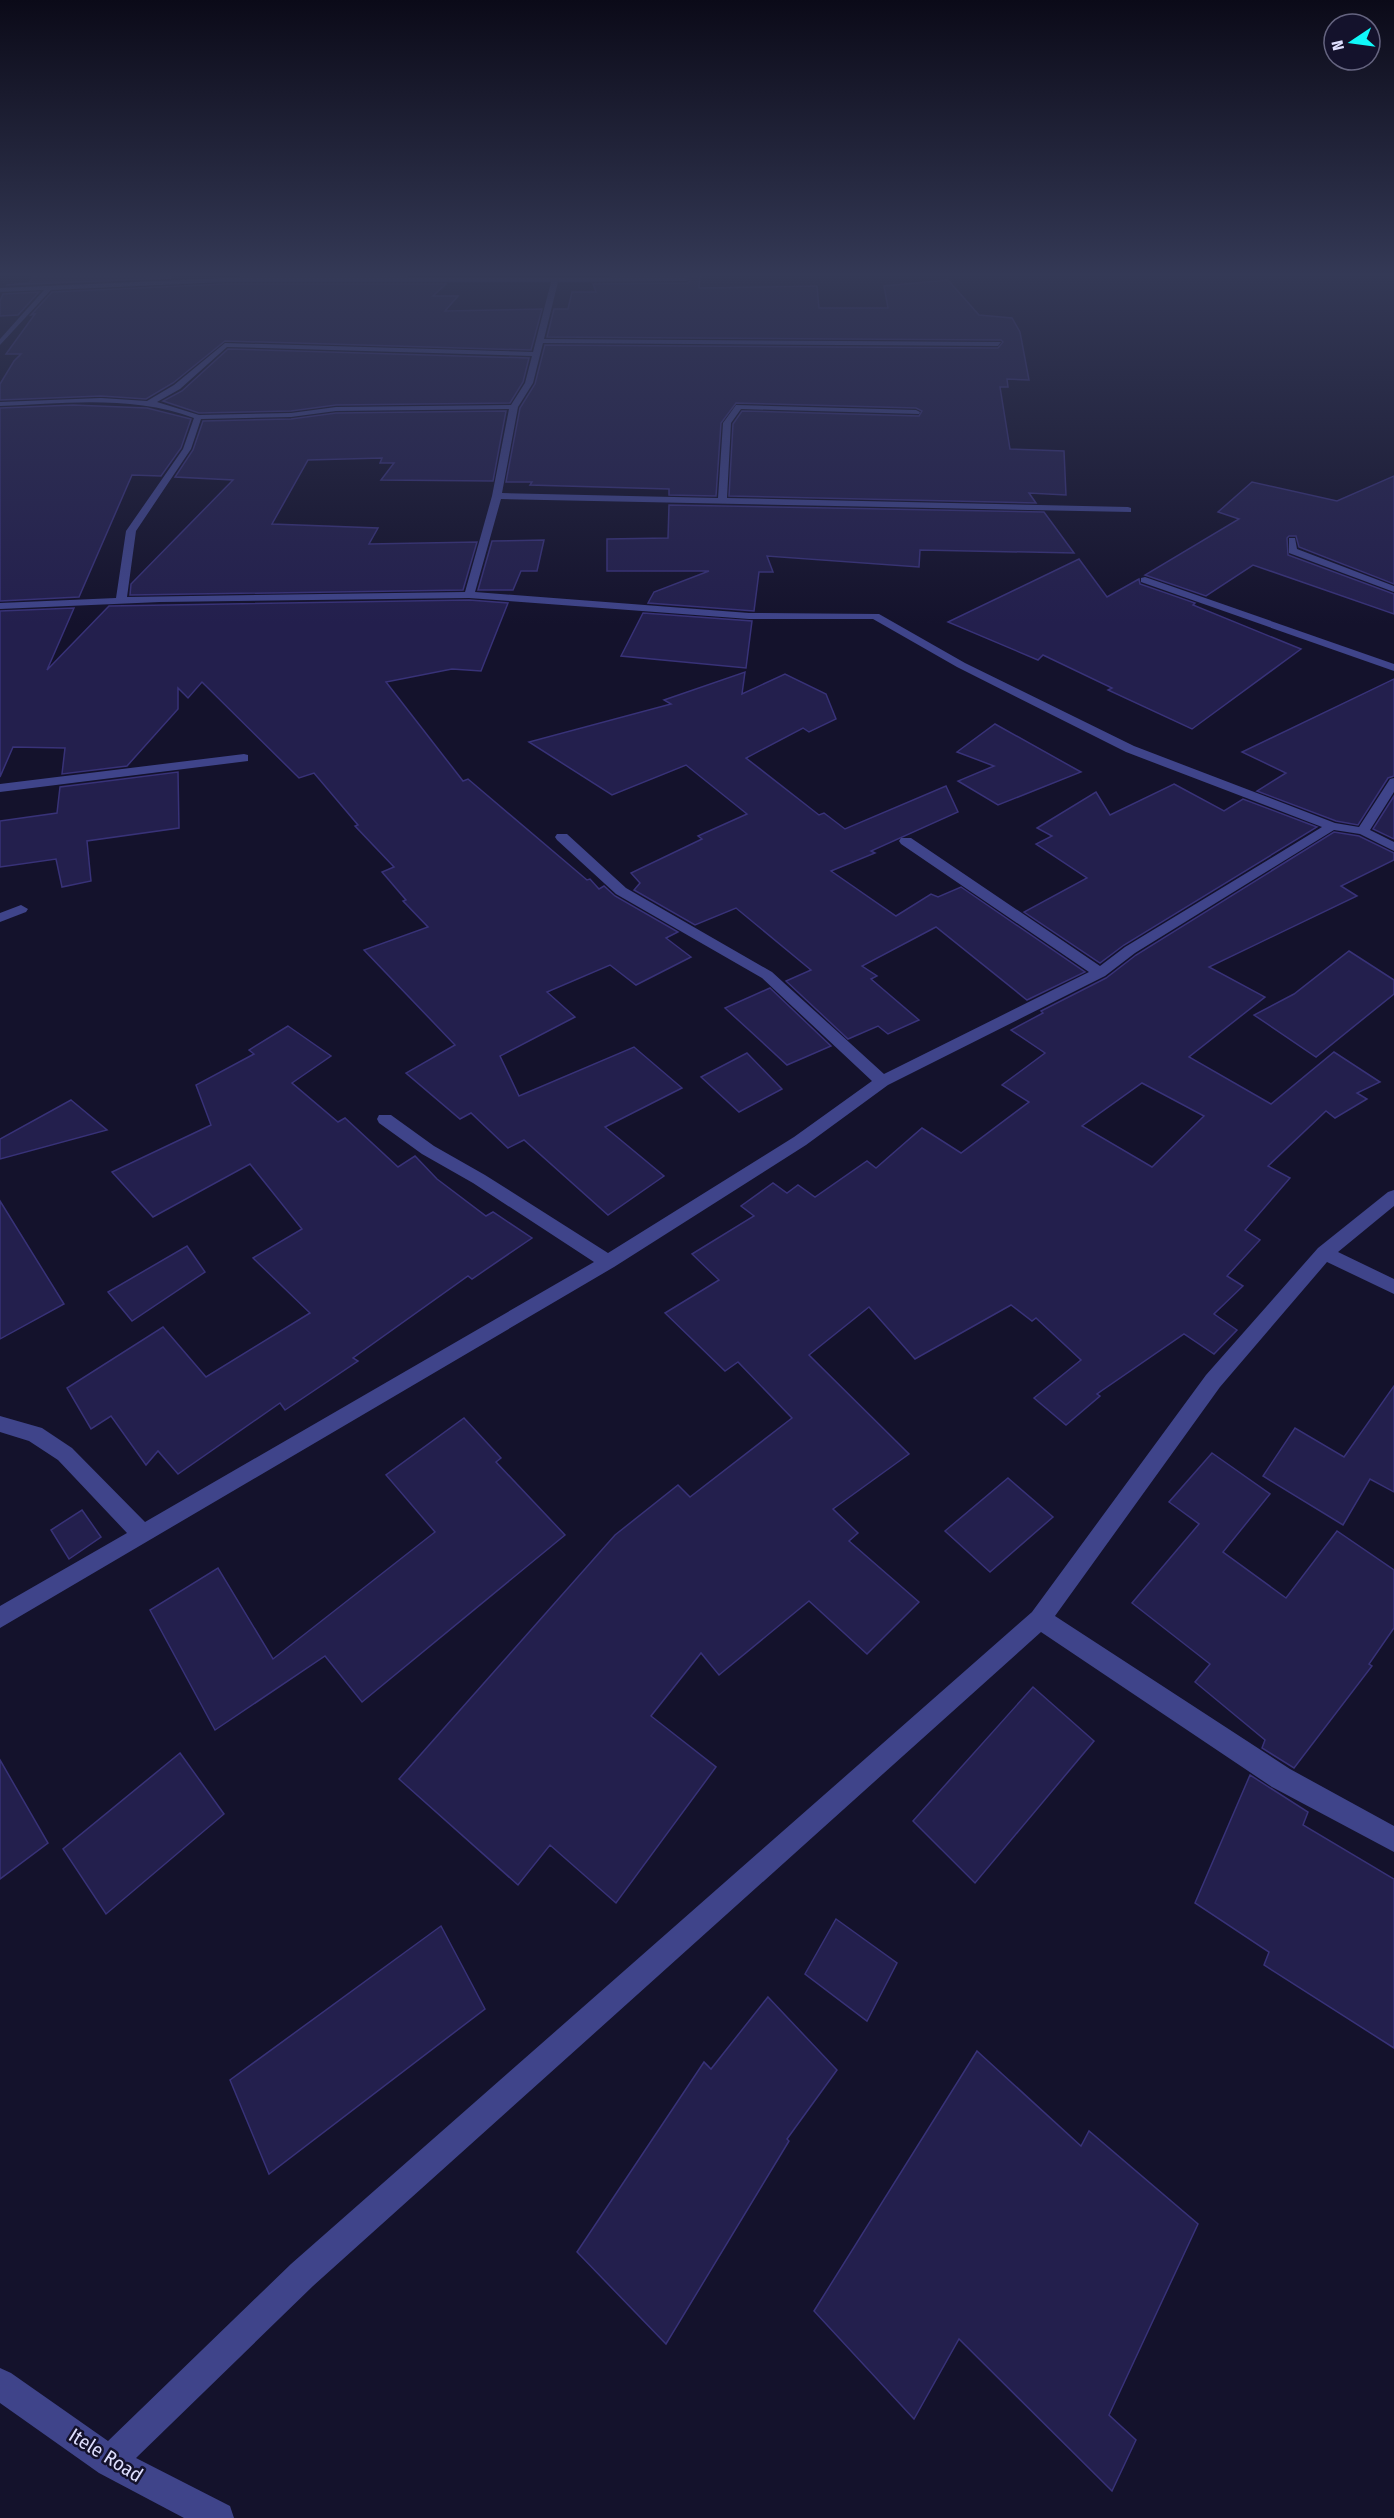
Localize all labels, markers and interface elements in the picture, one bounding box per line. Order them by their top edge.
north arrow [1322,12,1382,72]
text: N [1328,38,1348,52]
street label: Itele Road [65,2423,147,2487]

